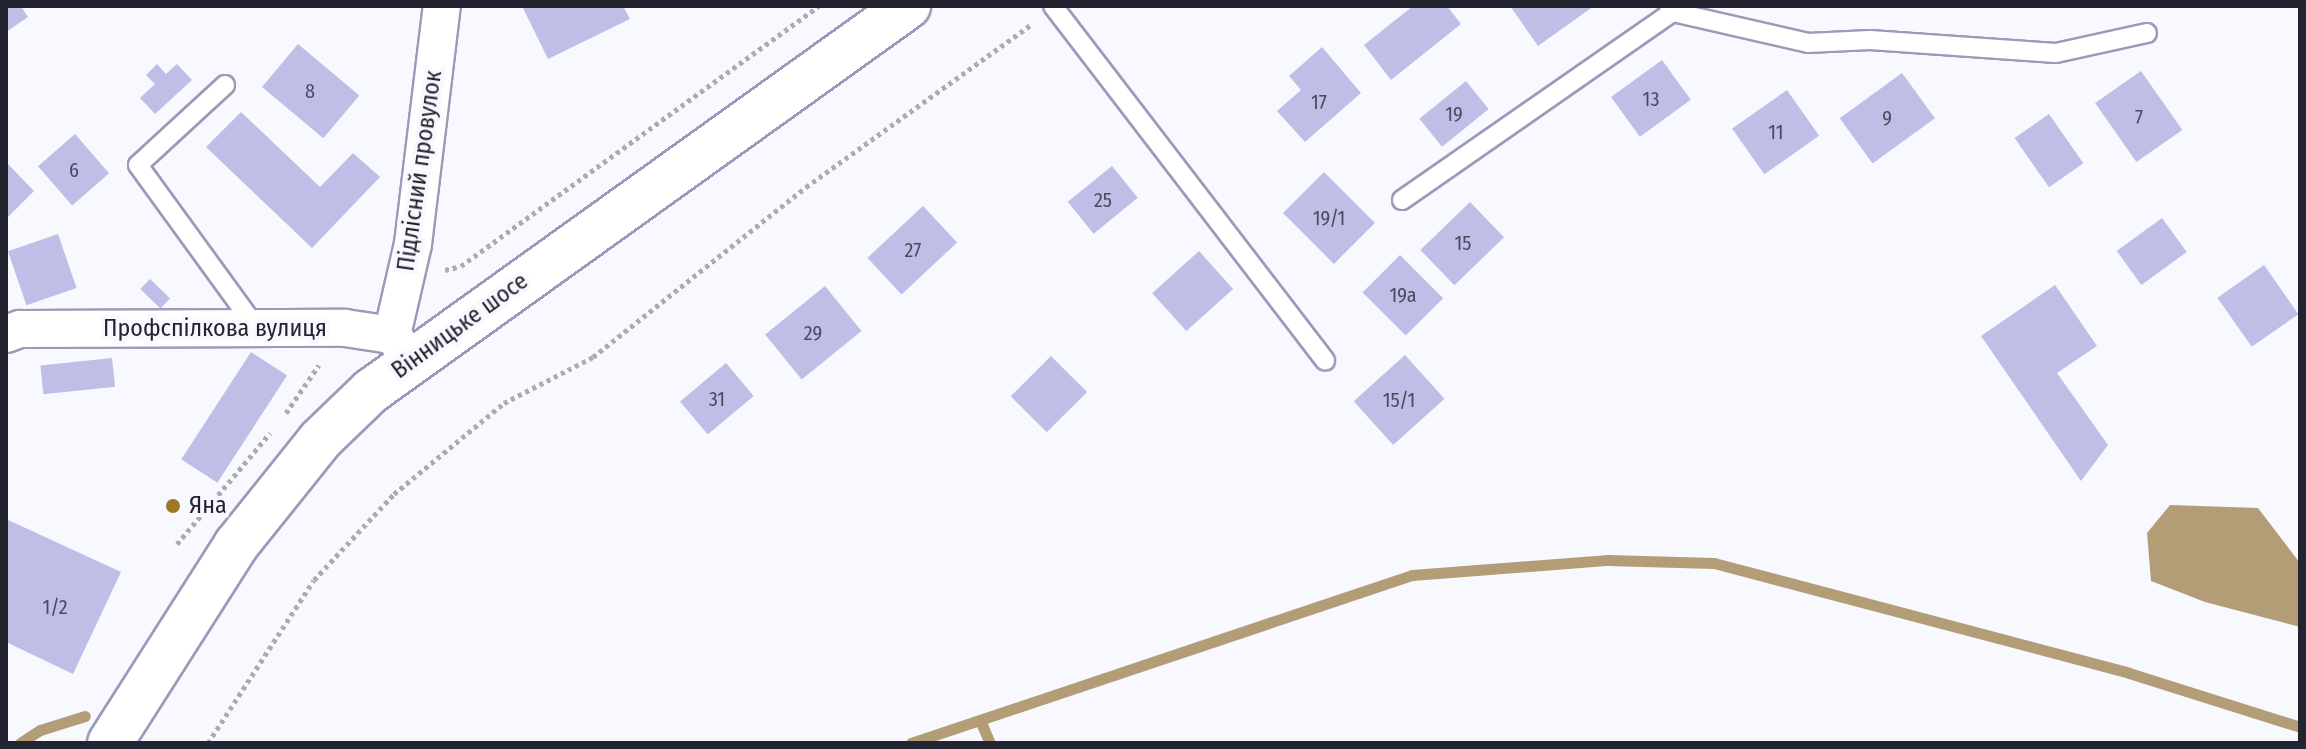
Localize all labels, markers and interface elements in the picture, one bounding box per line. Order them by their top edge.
street label: Підлісний провулок [392,69,448,273]
house number: 8 [305,79,315,103]
house number: 13 [1643,87,1659,111]
house number: 17 [1311,90,1327,114]
house number: 19 [1445,102,1463,126]
house number: 7 [2135,105,2143,129]
house number: 9 [1882,106,1892,130]
house number: 11 [1768,120,1784,144]
house number: 6 [69,158,79,182]
house number: 25 [1094,188,1112,212]
house number: 19/1 [1313,206,1345,230]
house number: 15 [1455,231,1471,255]
house number: 27 [905,238,921,262]
street label: Вінницьке шосе [386,267,534,385]
house number: 19а [1389,283,1417,307]
street label: Профспілкова вулиця [103,315,327,343]
house number: 29 [804,321,822,345]
house number: 31 [709,387,725,411]
house number: 15/1 [1383,388,1415,412]
place label: Яна [189,492,227,520]
marker: Яна [164,497,182,515]
house number: 1/2 [42,595,68,619]

